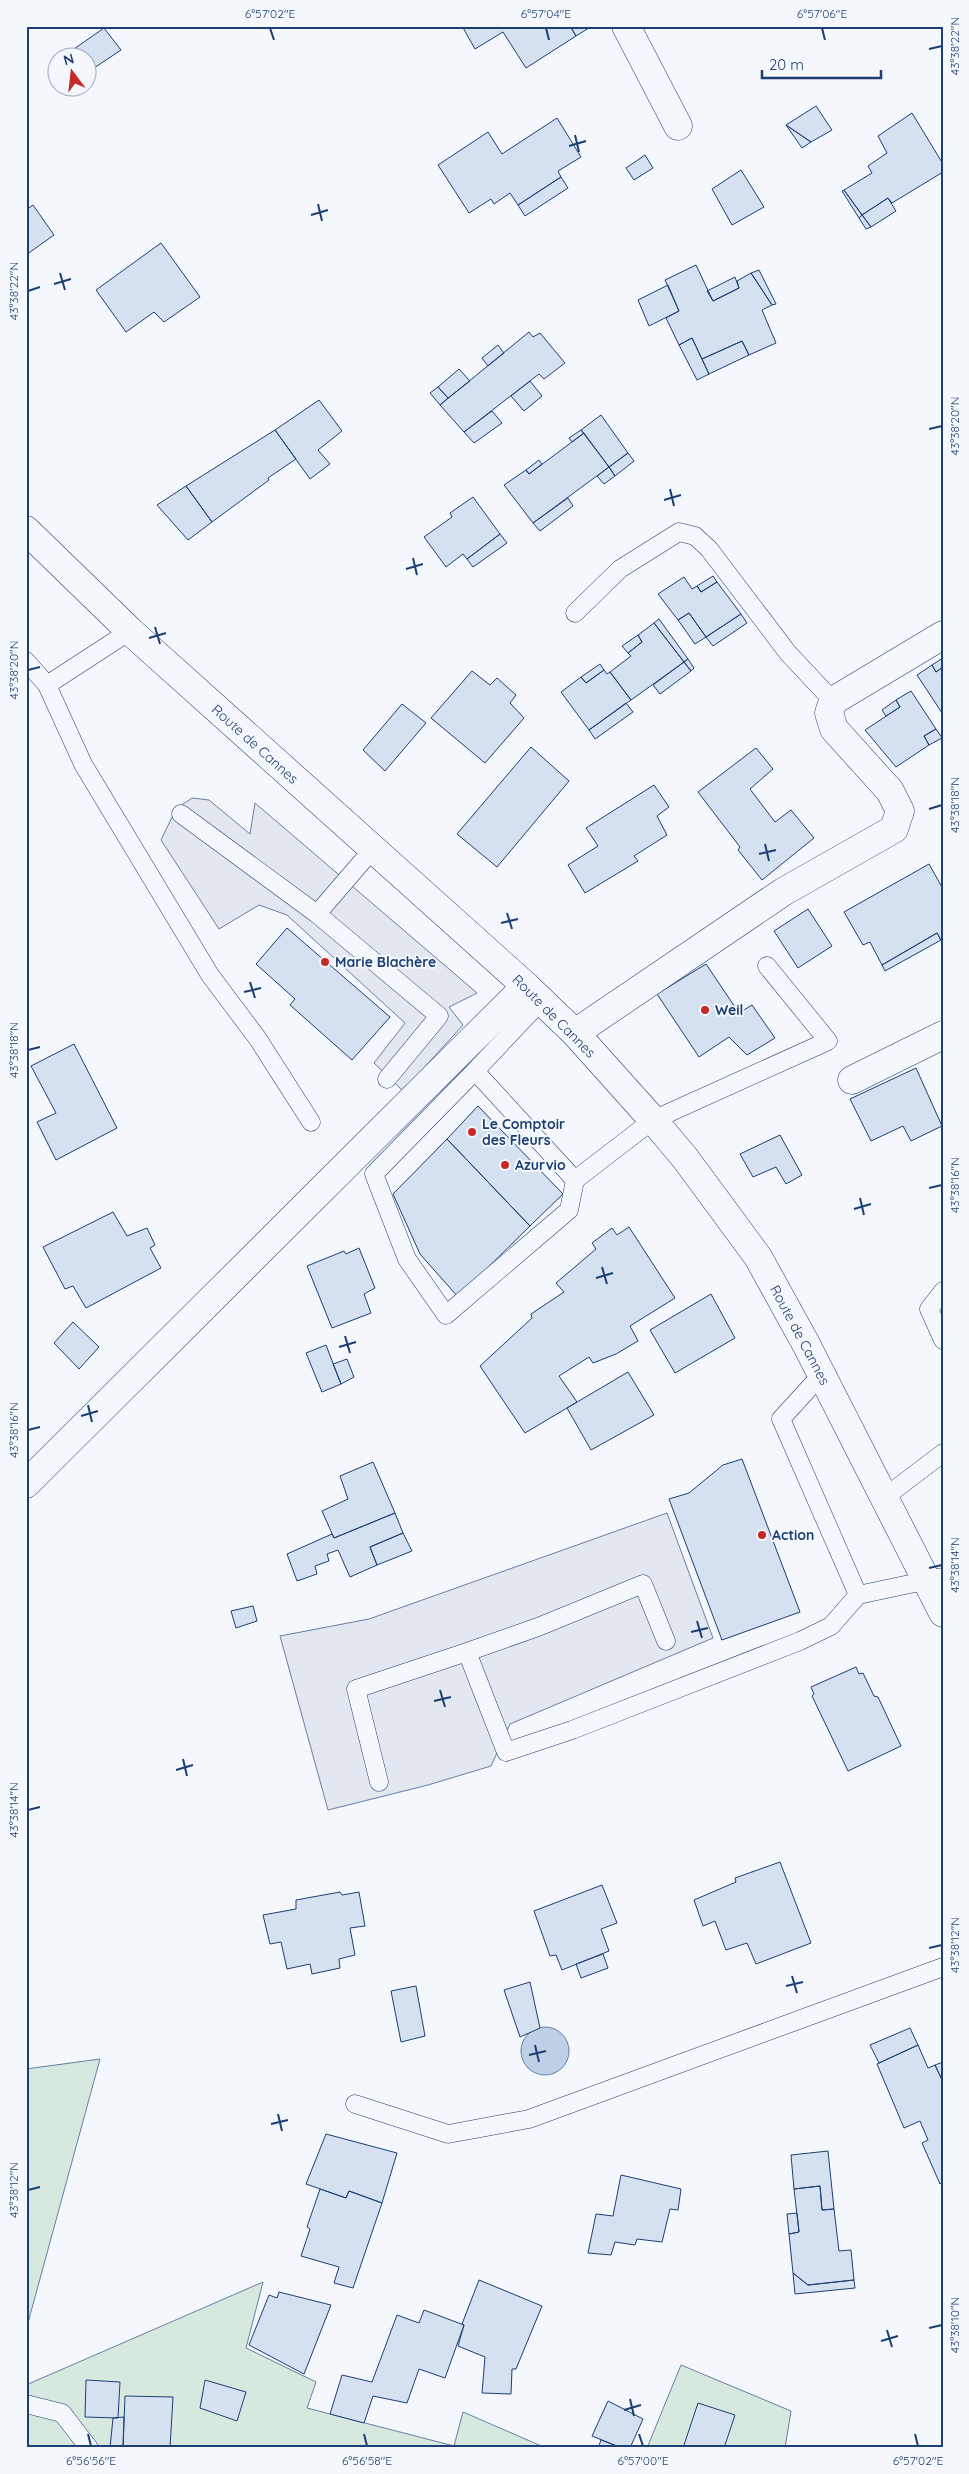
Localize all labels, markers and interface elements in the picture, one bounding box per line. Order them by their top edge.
text: 6°57'02"E [245,6,296,21]
text: 6°57'04"E [521,6,571,21]
text: 6°57'06"E [797,6,847,21]
text: 43°38'22"N [947,17,962,75]
north arrow [48,48,98,98]
scale bar [762,48,880,80]
text: N [61,49,76,69]
text: 20 m [769,55,804,74]
text: 43°38'22"N [6,262,21,320]
text: 43°38'20"N [947,397,962,455]
text: 43°38'20"N [6,641,21,699]
street label: Route de Cannes [208,700,302,788]
text: 43°38'18"N [947,777,962,833]
place label: Marie Blachère [335,953,436,971]
marker: Marie Blachère [319,956,331,968]
street label: Route de Cannes [509,971,599,1061]
place label: Weil [715,1001,743,1019]
marker: Weil [699,1004,711,1016]
text: 43°38'18"N [6,1022,21,1078]
place label: Le Comptoir des Fleurs [482,1115,565,1149]
marker: Le Comptoir des Fleurs [466,1126,478,1138]
place label: Azurvio [515,1156,566,1174]
text: 43°38'16"N [947,1157,962,1213]
marker: Azurvio [499,1159,511,1171]
street label: Route de Cannes [766,1282,834,1388]
text: 43°38'16"N [6,1402,21,1458]
place label: Action [772,1526,814,1544]
marker: Action [756,1529,768,1541]
text: 43°38'14"N [947,1537,962,1593]
text: 43°38'14"N [6,1782,21,1838]
text: 43°38'12"N [947,1917,962,1973]
text: 43°38'12"N [6,2162,21,2218]
text: 43°38'10"N [947,2297,962,2353]
text: 6°56'56"E [66,2453,116,2468]
text: 6°56'58"E [342,2453,392,2468]
text: 6°57'00"E [617,2453,669,2468]
text: 6°57'02"E [893,2453,944,2468]

